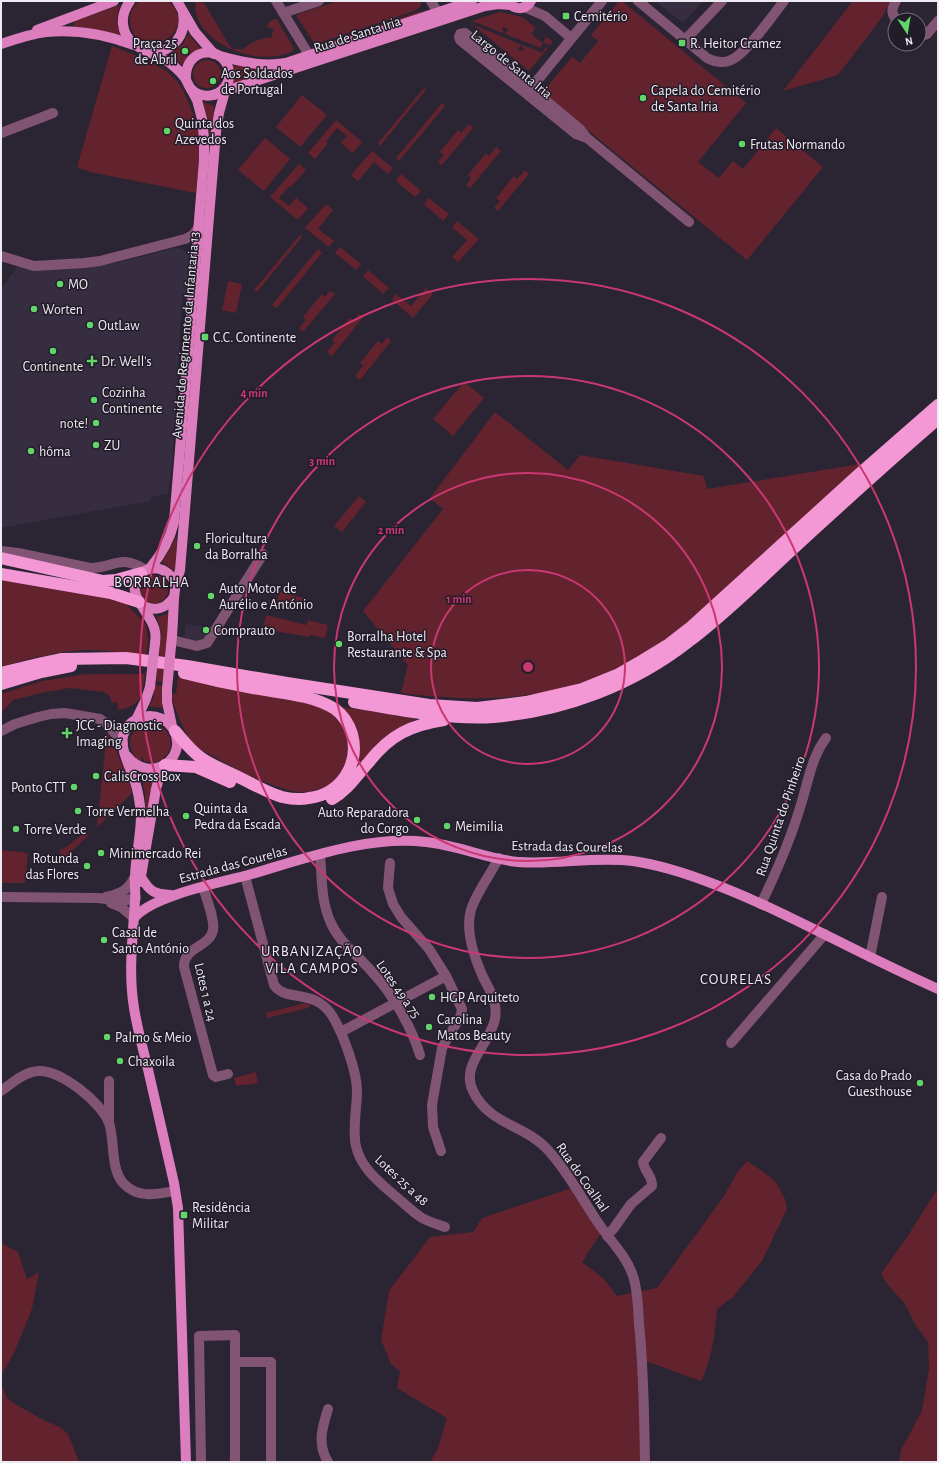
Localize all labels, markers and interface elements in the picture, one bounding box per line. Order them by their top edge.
place label: Cemitério [574,10,628,24]
marker: Cemitério [561,11,571,21]
north arrow [887,12,927,52]
street label: Rua de Santa Iria [312,14,403,56]
street label: Largo de Santa Iria [468,28,555,102]
text: N [904,35,914,47]
place label: Praça 25 de Abril [133,37,177,67]
place label: R. Heitor Cramez [690,37,782,51]
marker: R. Heitor Cramez [677,38,687,48]
marker: Praça 25 de Abril [180,46,190,56]
place label: Aos Soldados de Portugal [221,67,293,97]
marker: Aos Soldados de Portugal [208,76,218,86]
place label: Capela do Cemitério de Santa Iria [651,84,761,114]
marker: Capela do Cemitério de Santa Iria [638,93,648,103]
place label: Quinta dos Azevedos [175,117,234,147]
marker: Quinta dos Azevedos [162,126,172,136]
place label: Frutas Normando [750,138,845,152]
marker: Frutas Normando [737,139,747,149]
street label: Avenida do Regimento da Infantaria 13 [170,231,202,439]
place label: MO [68,278,88,292]
marker: MO [55,279,65,289]
place label: Worten [42,303,83,317]
marker: Worten [29,304,39,314]
place label: OutLaw [98,319,140,333]
marker: OutLaw [85,320,95,330]
place label: C.C. Continente [213,331,296,345]
marker: C.C. Continente [200,332,210,342]
marker: Continente [48,346,58,356]
marker: Dr. Well's [86,355,98,367]
place label: Dr. Well's [101,355,152,369]
place label: Continente [23,360,83,374]
place label: Cozinha Continente [102,386,162,416]
text: 4 min [240,387,268,399]
marker: Cozinha Continente [89,395,99,405]
place label: note! [60,417,88,431]
marker: note! [91,418,101,428]
place label: ZU [104,439,120,453]
marker: ZU [91,440,101,450]
place label: hôma [39,445,71,459]
marker: hôma [26,446,36,456]
text: 3 min [309,455,335,467]
text: 2 min [378,524,404,536]
place label: Floricultura da Borralha [205,532,268,562]
marker: Floricultura da Borralha [192,541,202,551]
district label: BORRALHA [114,575,190,590]
place label: Auto Motor de Aurélio e António [219,582,313,612]
marker: Auto Motor de Aurélio e António [206,591,216,601]
text: 1 min [446,593,472,605]
place label: Comprauto [214,624,275,638]
marker: Comprauto [201,625,211,635]
place label: Borralha Hotel Restaurante & Spa [347,630,448,660]
marker: Borralha Hotel Restaurante & Spa [334,639,344,649]
centre of rings [521,660,535,674]
place label: JCC - Diagnostic Imaging [76,719,162,749]
marker: JCC - Diagnostic Imaging [61,727,73,739]
street label: Rua Quinta do Pinheiro [754,754,808,878]
place label: CalisCross Box [104,770,181,784]
marker: CalisCross Box [91,771,101,781]
place label: Ponto CTT [11,781,66,795]
marker: Ponto CTT [69,782,79,792]
place label: Quinta da Pedra da Escada [194,802,281,832]
place label: Torre Vermelha [86,805,170,819]
marker: Torre Vermelha [73,806,83,816]
place label: Auto Reparadora do Corgo [318,806,410,836]
marker: Quinta da Pedra da Escada [181,811,191,821]
marker: Auto Reparadora do Corgo [412,815,422,825]
place label: Meimilia [455,820,504,834]
marker: Meimilia [442,821,452,831]
place label: Torre Verde [24,823,86,837]
marker: Torre Verde [11,824,21,834]
street label: Estrada das Courelas [511,839,623,855]
street label: Estrada das Courelas [178,844,289,886]
place label: Minimercado Rei [109,847,201,861]
marker: Minimercado Rei [96,848,106,858]
place label: Rotunda das Flores [25,852,80,882]
marker: Rotunda das Flores [82,861,92,871]
place label: Casal de Santo António [112,926,189,956]
marker: Casal de Santo António [99,935,109,945]
district label: URBANIZAÇÃO VILA CAMPOS [261,943,363,976]
street label: Lotes 49 a 75 [373,958,423,1021]
street label: Lotes 1 a 24 [191,962,219,1023]
district label: COURELAS [700,972,772,987]
place label: HGP Arquiteto [440,991,519,1005]
marker: HGP Arquiteto [427,992,437,1002]
place label: Carolina Matos Beauty [437,1013,511,1043]
marker: Carolina Matos Beauty [424,1022,434,1032]
place label: Palmo & Meio [115,1031,192,1045]
marker: Palmo & Meio [102,1032,112,1042]
place label: Chaxoila [128,1055,176,1069]
marker: Chaxoila [115,1056,125,1066]
place label: Casa do Prado Guesthouse [836,1069,912,1099]
marker: Casa do Prado Guesthouse [915,1078,925,1088]
street label: Rua do Coalhal [553,1140,611,1215]
street label: Lotes 25 a 48 [372,1153,431,1209]
place label: Residência Militar [192,1201,251,1231]
marker: Residência Militar [179,1210,189,1220]

